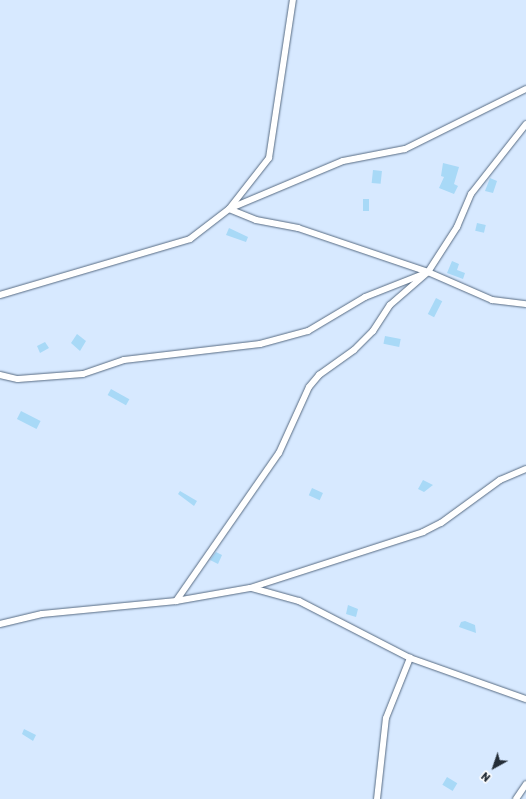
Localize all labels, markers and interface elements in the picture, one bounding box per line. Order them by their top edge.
north arrow [474,747,514,787]
text: N [479,769,493,784]

